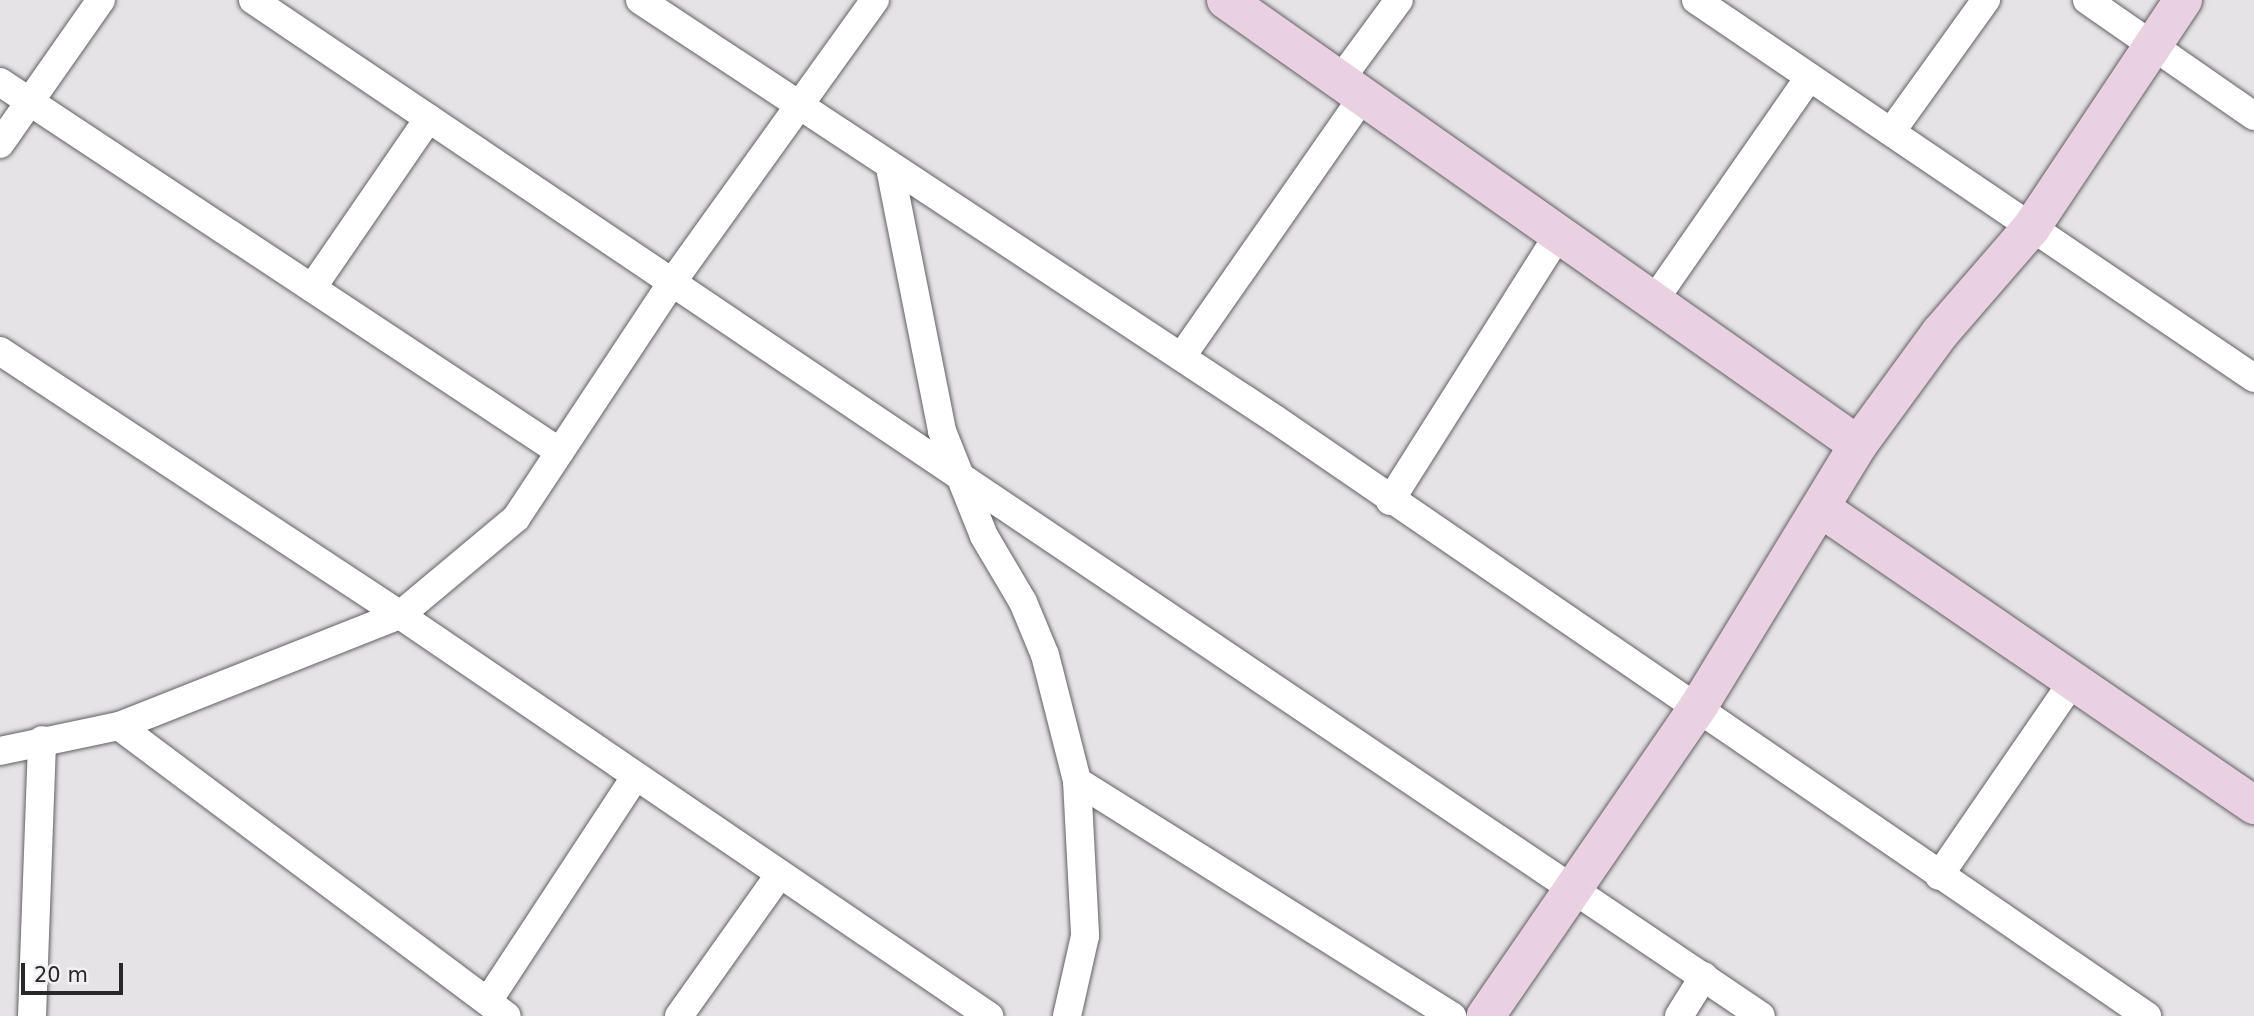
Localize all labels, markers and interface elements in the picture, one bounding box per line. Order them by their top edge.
scale bar [24,950,126,994]
text: 20 m [34,963,88,987]

